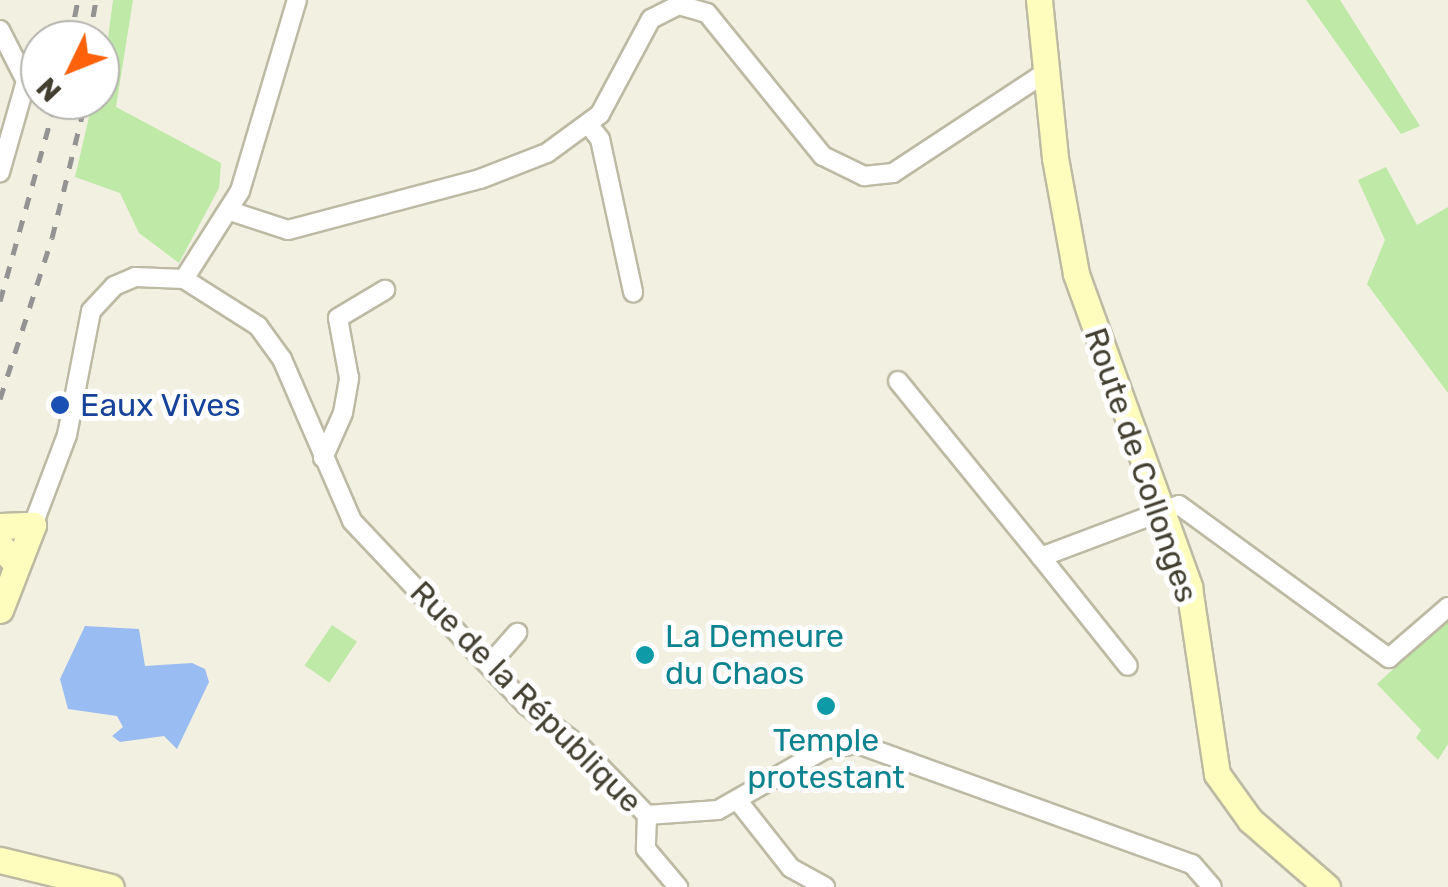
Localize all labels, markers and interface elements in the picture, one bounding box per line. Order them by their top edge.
north arrow [20,20,120,120]
text: N [30,71,68,108]
street label: Route de Collonges [1076,323,1206,607]
place label: Eaux Vives [80,386,241,424]
marker: Eaux Vives [49,394,71,416]
street label: Rue de la République [402,573,650,821]
place label: La Demeure du Chaos [665,618,844,693]
marker: La Demeure du Chaos [634,644,656,666]
marker: Temple protestant [815,695,837,717]
place label: Temple protestant [747,722,905,797]

